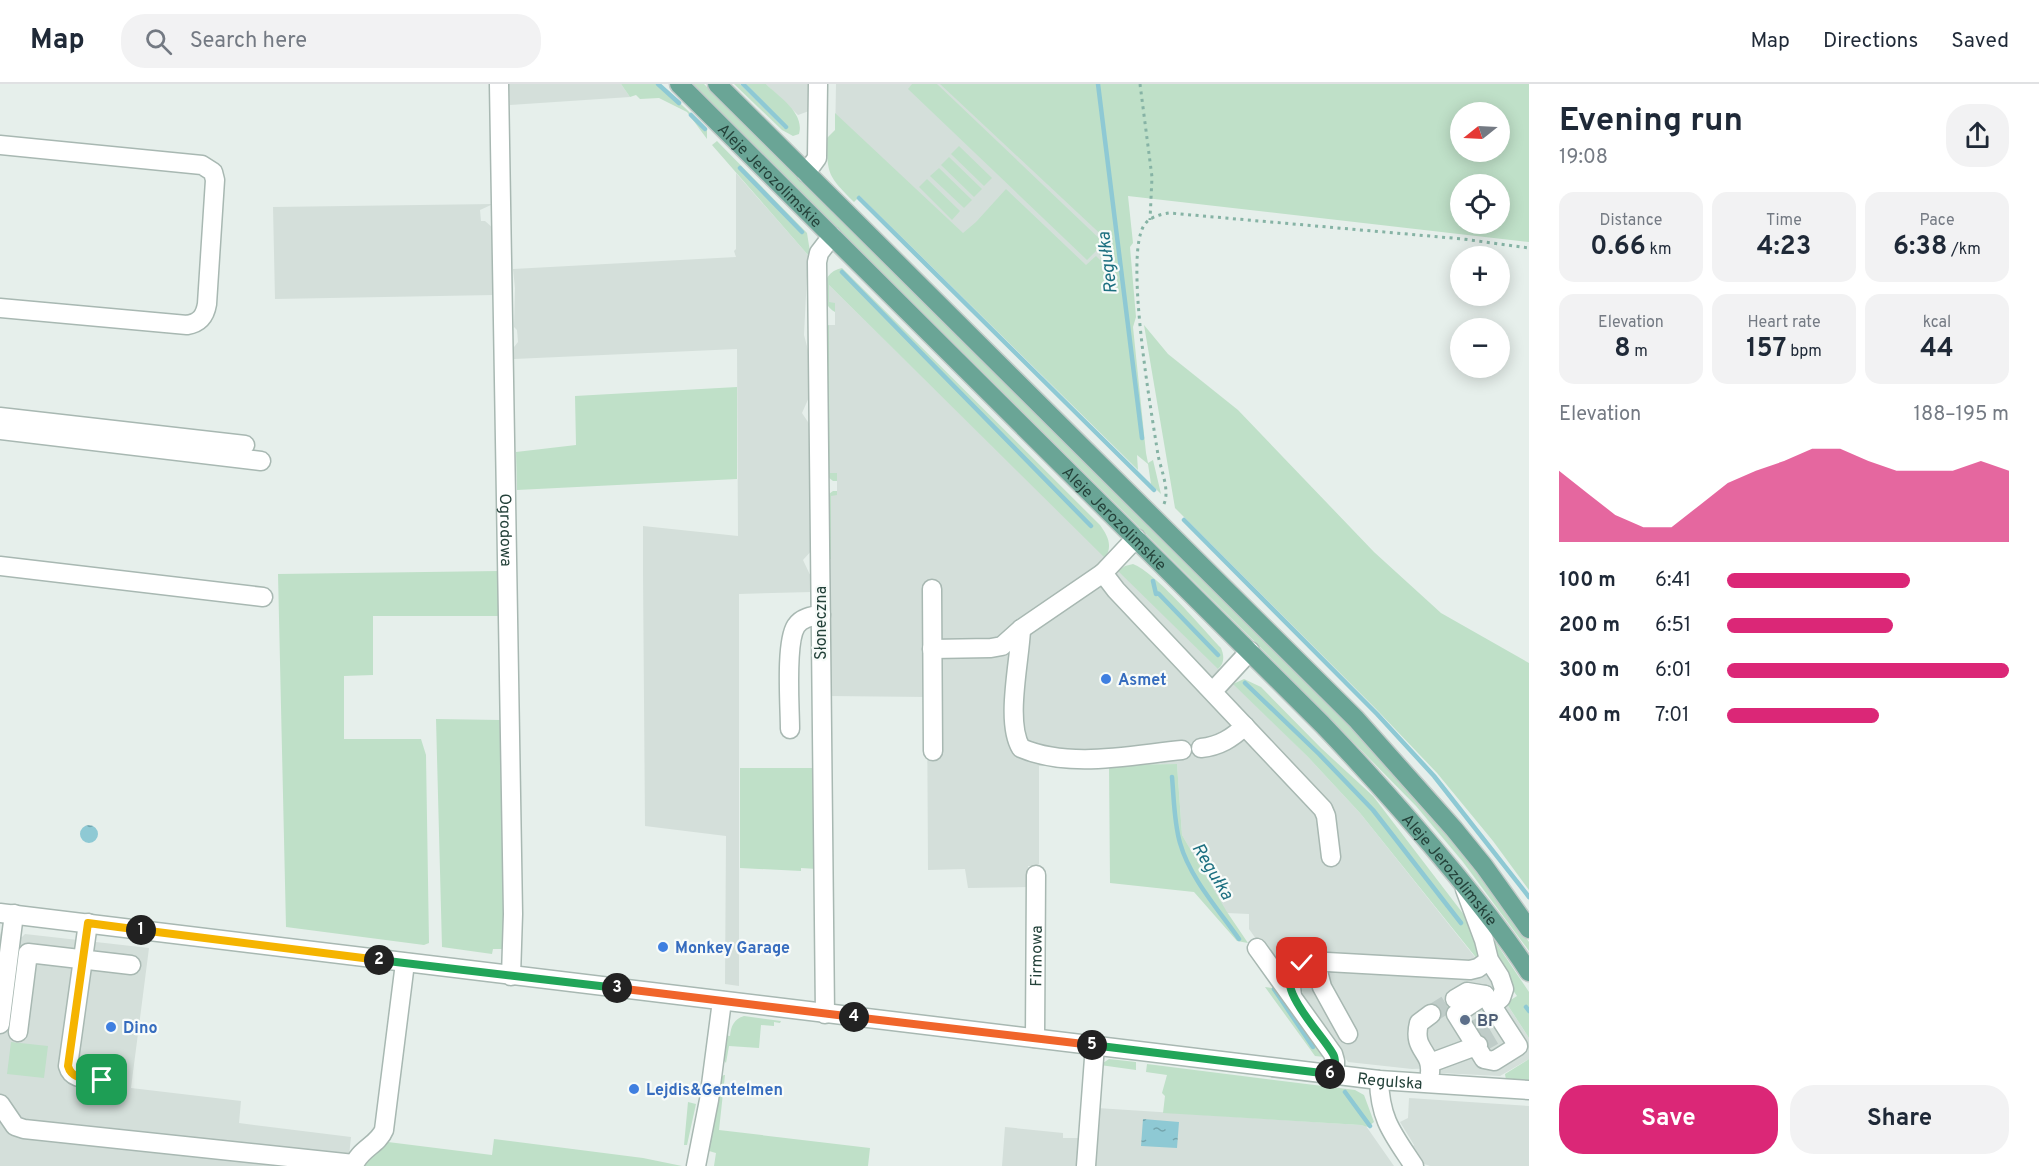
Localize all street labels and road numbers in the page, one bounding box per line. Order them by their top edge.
street label: Aleje Jerozolimskie [712,120,826,233]
street label: Aleje Jerozolimskie [1057,463,1170,576]
street label: Ogrodowa [494,493,515,567]
street label: Słoneczna [812,586,832,660]
street label: Aleje Jerozolimskie [1397,810,1501,931]
street label: Firmowa [1027,925,1048,987]
street label: Regulska [1356,1069,1423,1095]

